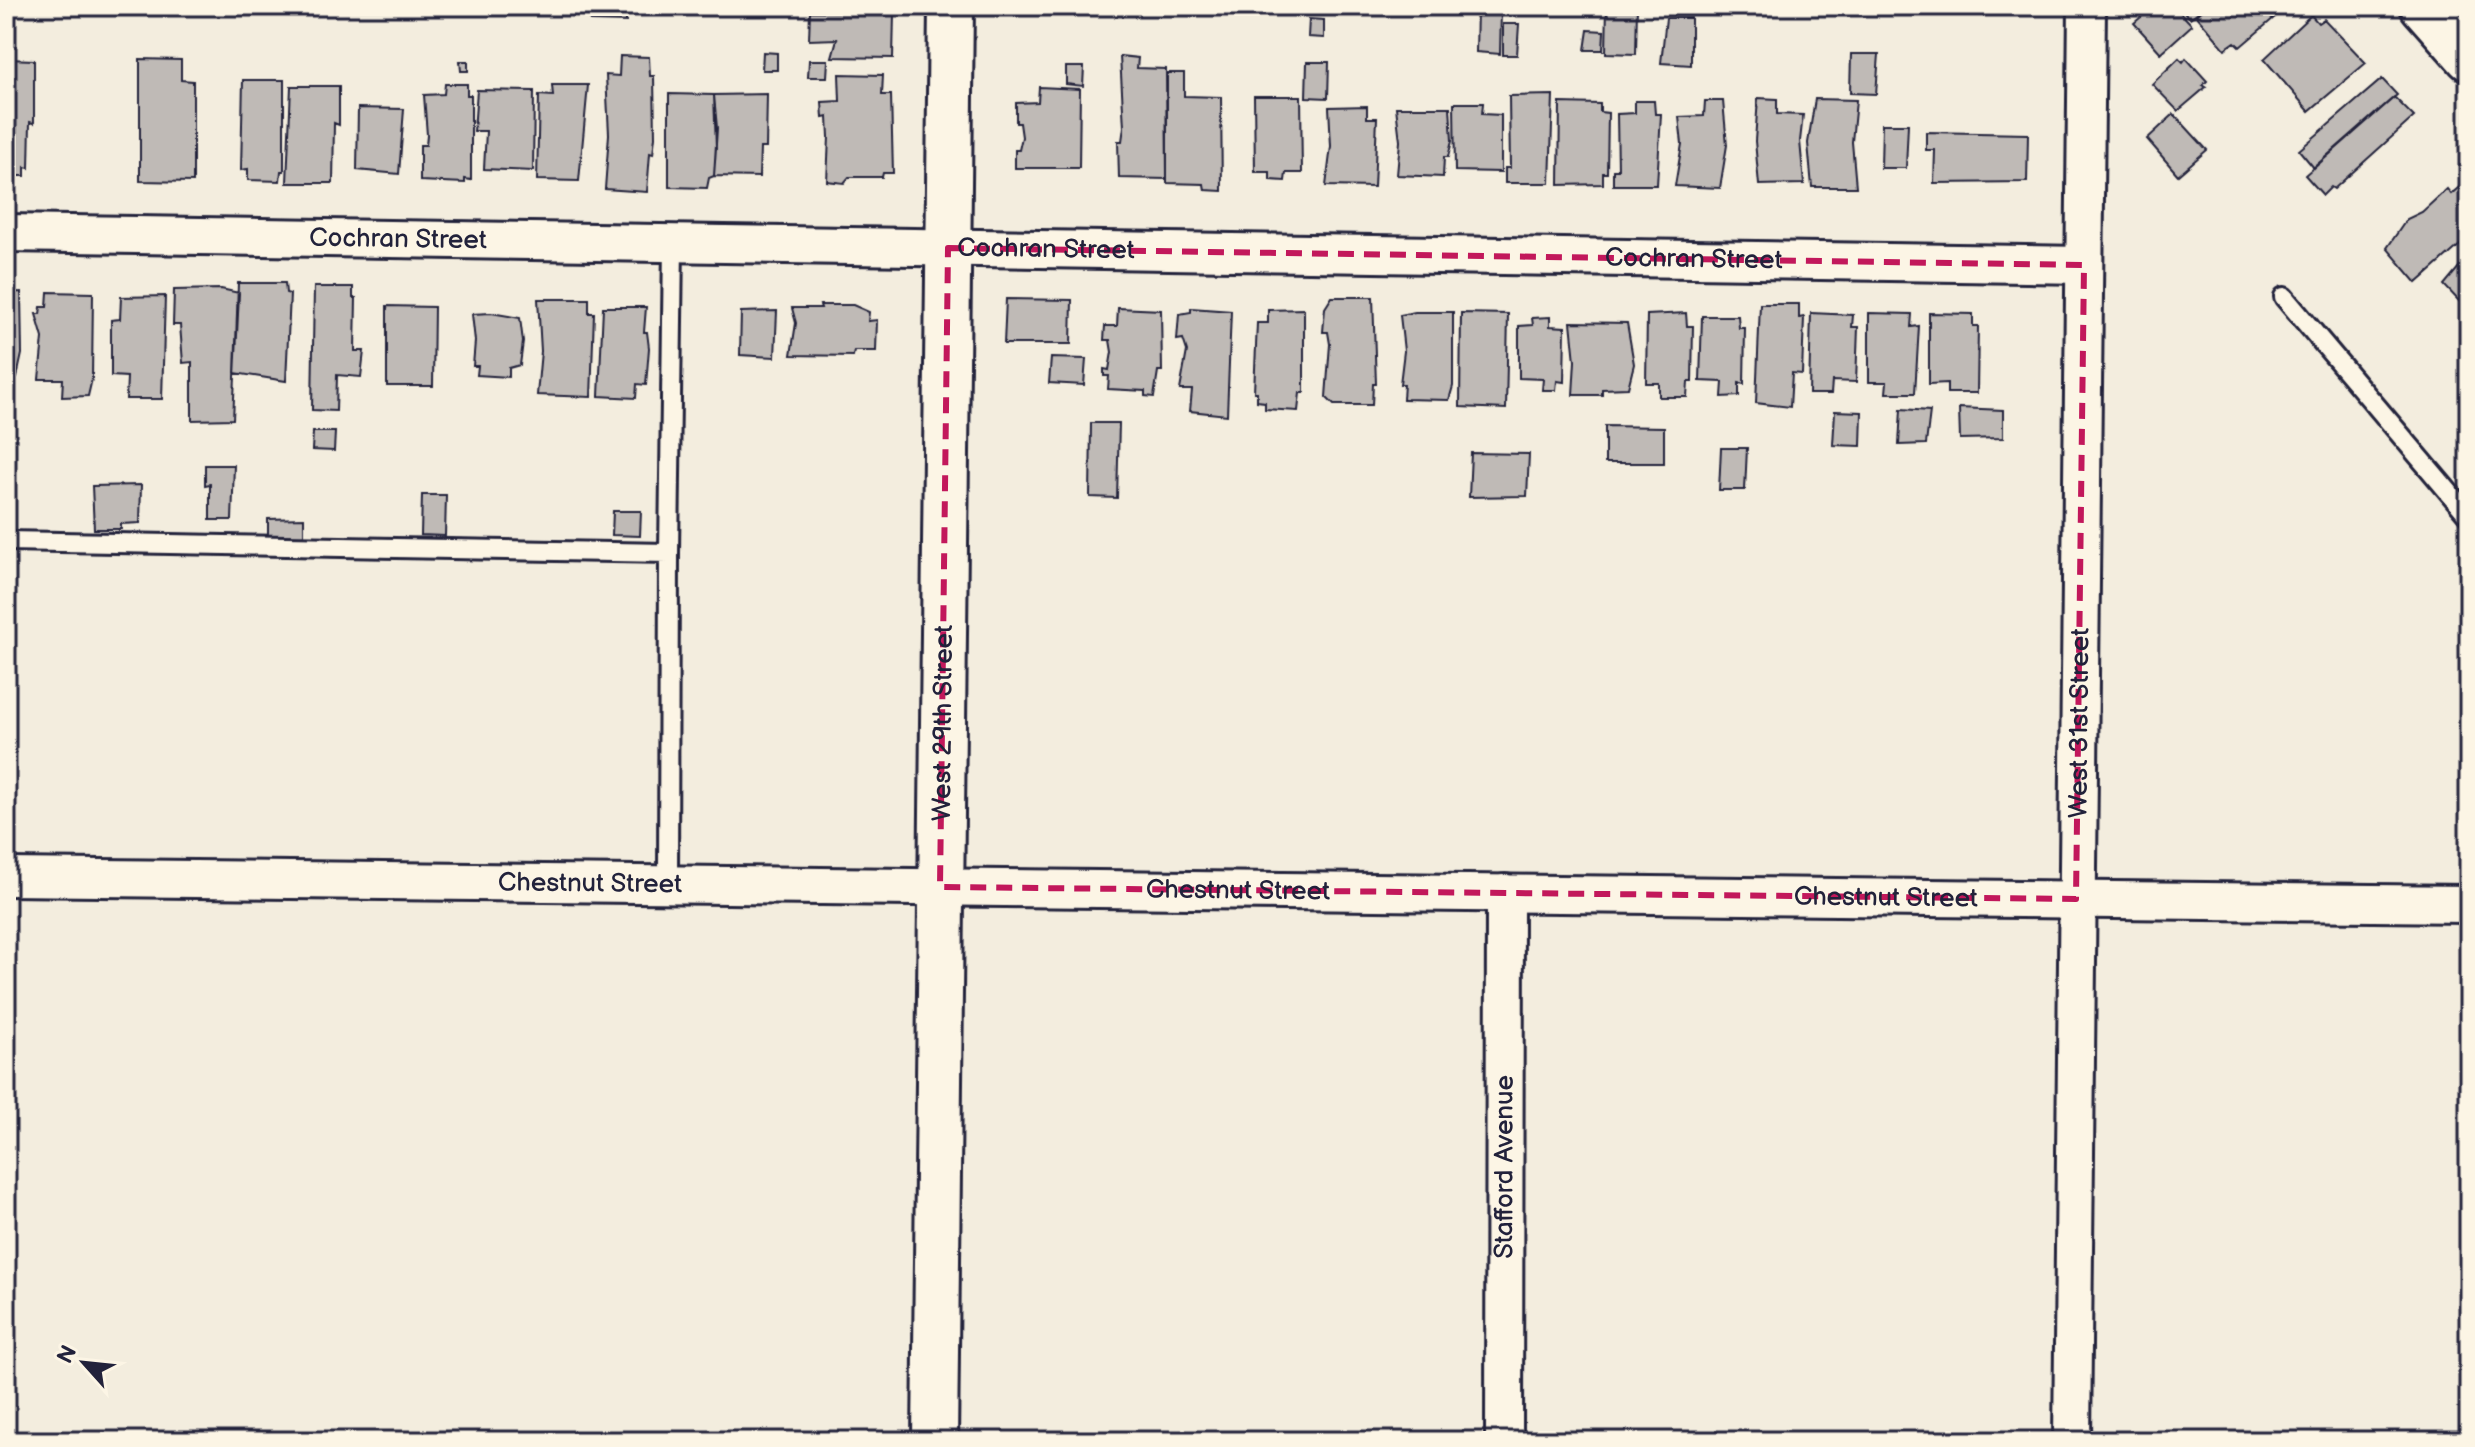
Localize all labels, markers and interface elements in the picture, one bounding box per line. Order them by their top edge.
street label: Cochran Street [309,222,487,256]
street label: Cochran Street [957,232,1135,266]
street label: Cochran Street [1605,242,1783,276]
street label: West 29th Street [926,625,960,821]
street label: West 31st Street [2063,628,2096,818]
street label: Chestnut Street [498,867,682,900]
street label: Chestnut Street [1146,874,1330,907]
street label: Chestnut Street [1794,881,1978,914]
street label: Stafford Avenue [1489,1075,1520,1259]
north arrow [44,1323,124,1403]
text: N [52,1341,83,1368]

